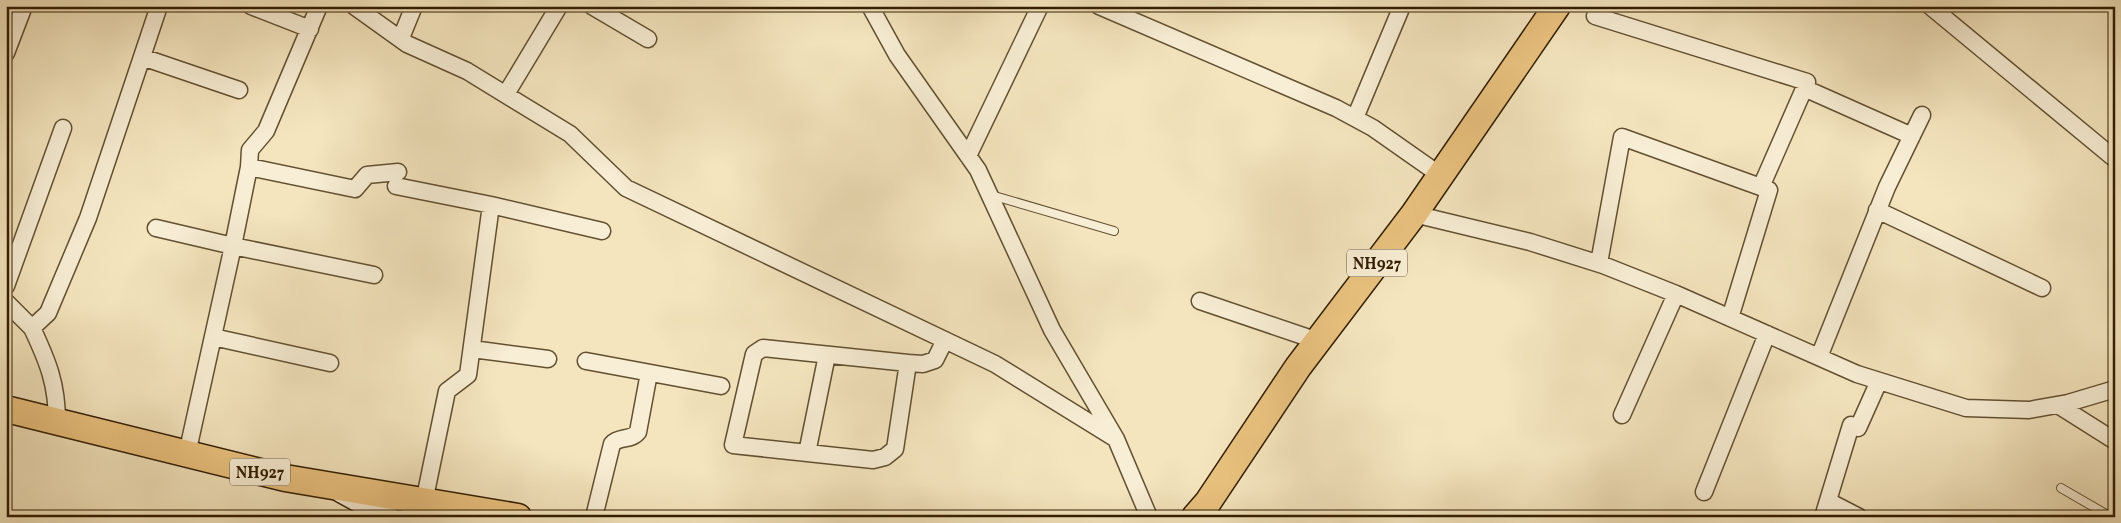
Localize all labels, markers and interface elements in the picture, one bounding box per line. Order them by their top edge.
road number: NH927 [1347,250,1407,276]
road number: NH927 [230,458,290,486]

